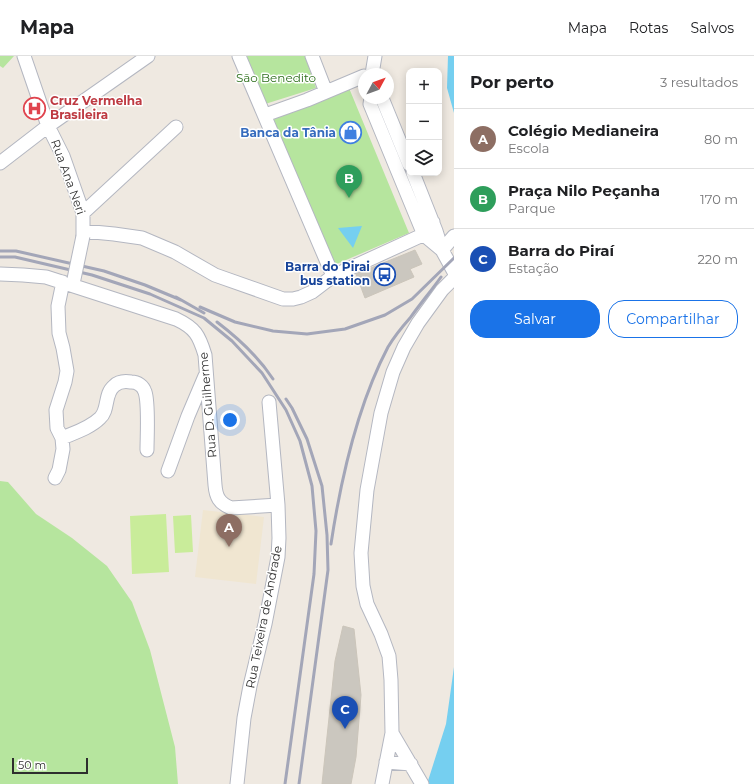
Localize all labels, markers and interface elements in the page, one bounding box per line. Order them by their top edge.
text: Mapa [20,16,75,39]
text: Mapa [568,19,607,37]
text: Rotas [629,19,668,37]
text: Salvos [690,19,734,37]
north arrow [358,68,394,104]
map controls [406,68,442,176]
button: + [406,68,442,104]
park label: São Benedito [236,70,316,85]
text: Por perto [470,72,554,92]
text: 3 resultados [660,74,738,90]
place label: Cruz Vermelha Brasileira [50,93,143,122]
hospital icon: Cruz Vermelha Brasileira [22,95,48,121]
button: − [406,104,442,140]
shop icon: Banca da Tânia [338,120,364,146]
text: Colégio Medianeira [508,121,659,140]
place label: Banca da Tânia [240,125,336,140]
text: A [478,131,488,147]
text: 80 m [704,131,738,147]
street label: Rua Ana Neri [48,137,89,216]
button: layers [406,140,442,176]
text: Escola [508,140,549,156]
pin: B [336,165,362,198]
text: Praça Nilo Peçanha [508,181,660,200]
text: B [478,191,488,207]
text: 170 m [700,191,738,207]
text: Parque [508,200,555,216]
text: Barra do Piraí [508,241,614,260]
text: C [478,251,488,267]
text: 220 m [697,251,738,267]
place label: Barra do Pirai bus station [285,259,370,288]
text: Estação [508,260,559,276]
bus stop icon: Barra do Pirai bus station [372,261,398,287]
button: Salvar [470,300,600,338]
button: Compartilhar [608,300,738,338]
street label: Rua D. Guilherme [195,351,220,459]
your location [220,410,240,430]
pin: A [216,514,242,547]
street label: Rua Teixeira de Andrade [242,544,285,690]
pin: C [332,696,358,729]
scale bar [12,756,88,775]
text: 50 m [18,758,46,772]

